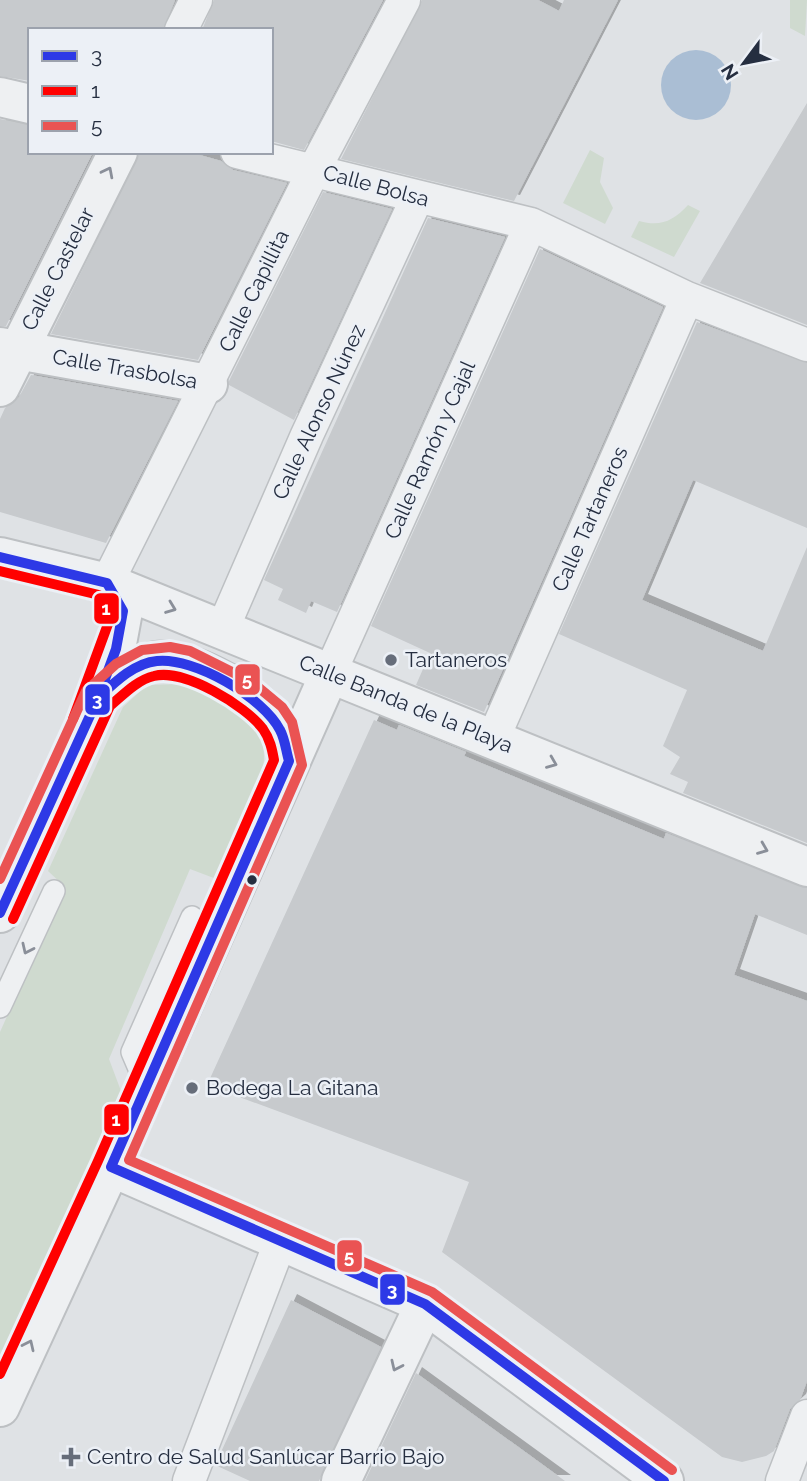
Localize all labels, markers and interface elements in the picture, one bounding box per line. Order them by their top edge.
legend [28,28,273,154]
north arrow [709,28,779,98]
text: 3 [91,43,102,68]
text: N [716,60,743,84]
text: 1 [91,78,100,103]
text: 5 [91,113,102,138]
street label: Calle Bolsa [320,159,432,212]
one-way arrow [99,167,113,179]
street label: Calle Castelar [16,203,100,334]
street label: Calle Capillita [213,226,294,356]
street label: Calle Alonso Núnez [267,320,370,503]
street label: Calle Trasbolsa [51,343,200,394]
street label: Calle Ramón y Cajal [379,356,480,543]
street label: Calle Tartaneros [546,442,633,595]
line badge: 1 [93,592,120,625]
text: 1 [101,597,111,619]
one-way arrow [164,599,176,613]
place label: Tartaneros [405,647,507,672]
street label: Calle Banda de la Playa [296,649,517,758]
marker: Tartaneros [383,652,399,668]
line badge: 5 [234,663,261,696]
text: 5 [242,668,252,690]
line badge: 3 [84,683,111,716]
text: 3 [92,688,102,710]
one-way arrow [546,755,558,769]
one-way arrow [756,841,768,855]
unlabelled marker [245,873,259,887]
one-way arrow [21,942,35,954]
place label: Bodega La Gitana [206,1075,378,1100]
marker: Bodega La Gitana [184,1080,200,1096]
line badge: 1 [103,1103,130,1136]
text: 1 [111,1108,121,1130]
line badge: 5 [336,1239,363,1273]
text: 5 [344,1245,354,1267]
line badge: 3 [379,1273,406,1306]
text: 3 [387,1278,397,1300]
one-way arrow [21,1340,35,1352]
one-way arrow [390,1359,404,1371]
place label: Centro de Salud Sanlúcar Barrio Bajo [87,1444,444,1469]
marker: Centro de Salud Sanlúcar Barrio Bajo [61,1447,81,1467]

